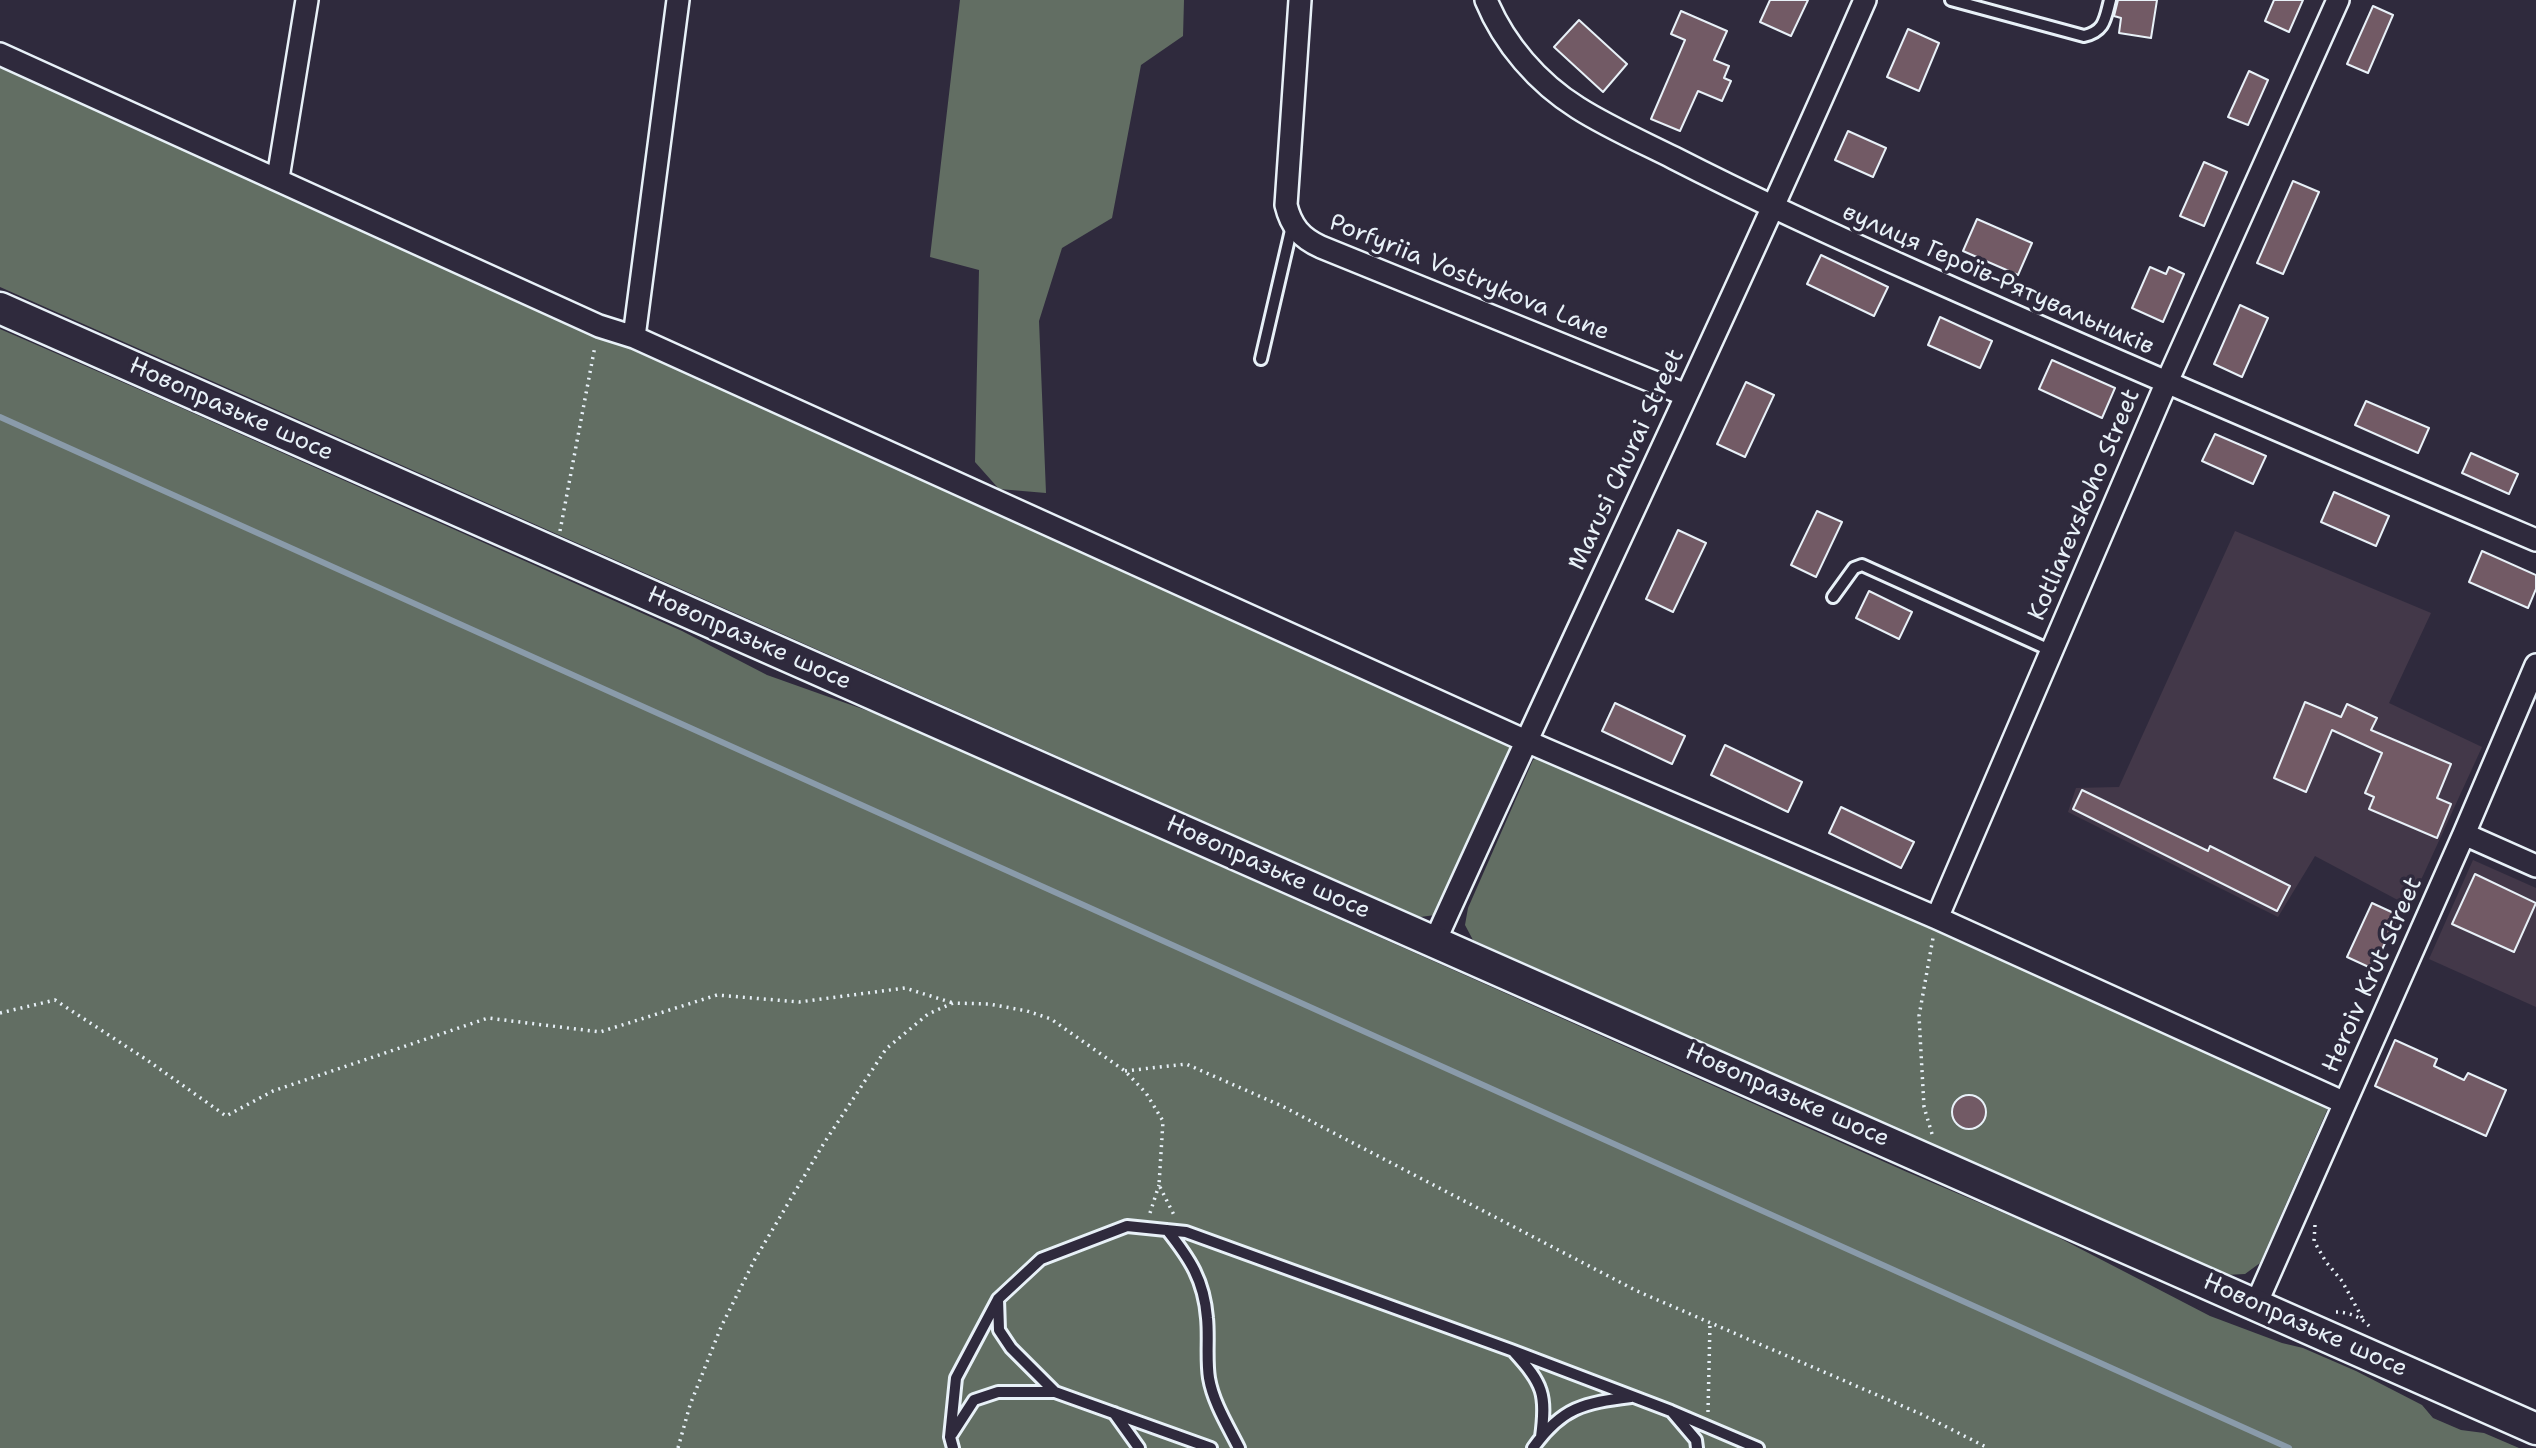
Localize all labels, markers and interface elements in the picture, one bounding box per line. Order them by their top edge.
street label: вулиця Героїв-Рятувальників [1838,198,2158,362]
street label: Porfyriia Vostrykova Lane [1325,208,1613,348]
street label: Marusi Churai Street [1563,345,1691,575]
street label: Новопразьке шосе [124,352,338,468]
street label: Kotliarevskoho Street [2023,385,2147,625]
street label: Новопразьке шосе [642,581,856,697]
street label: Новопразьке шосе [1161,810,1375,926]
street label: Heroiv Krut Street [2317,873,2429,1077]
street label: Новопразьке шосе [1680,1038,1894,1154]
street label: Новопразьке шосе [2198,1268,2412,1384]

